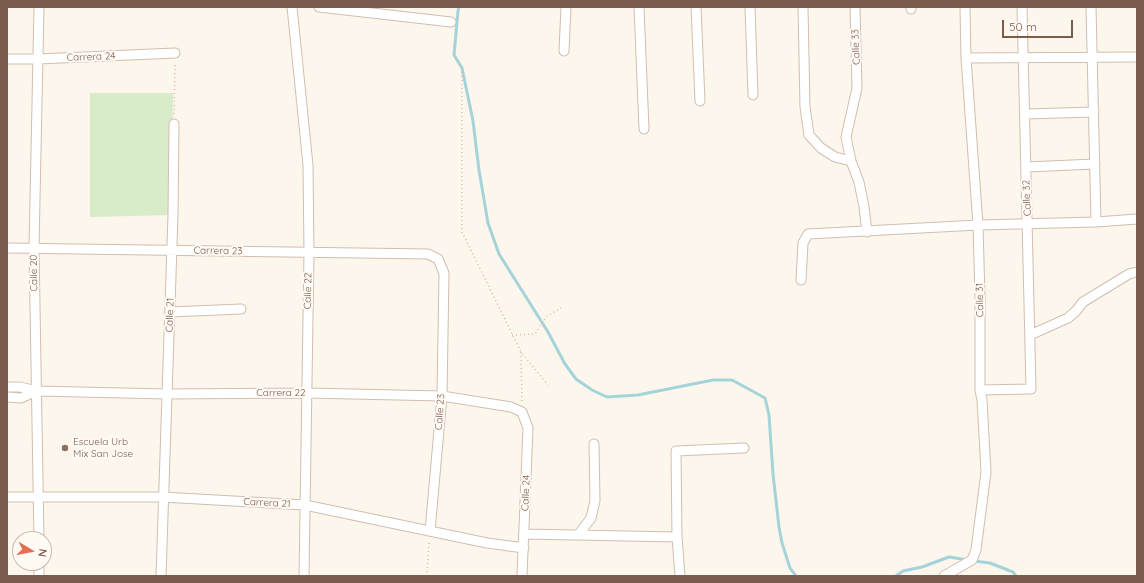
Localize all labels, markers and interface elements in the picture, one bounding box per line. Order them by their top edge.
scale bar [1004,12,1075,38]
text: 50 m [1009,19,1037,34]
street label: Calle 33 [849,29,863,65]
street label: Carrera 24 [66,50,116,64]
street label: Calle 32 [1020,180,1034,216]
street label: Carrera 23 [193,245,243,257]
street label: Calle 20 [28,254,40,292]
street label: Calle 22 [302,273,314,309]
street label: Calle 31 [974,283,986,317]
street label: Calle 21 [163,297,177,333]
street label: Carrera 22 [256,387,306,399]
street label: Calle 23 [433,394,447,430]
place label: Escuela Urb Mix San Jose [73,436,133,460]
marker: Escuela Urb Mix San Jose [60,443,70,453]
street label: Calle 24 [519,475,533,511]
street label: Carrera 21 [243,496,291,510]
north arrow [12,531,52,571]
text: N [35,548,50,558]

